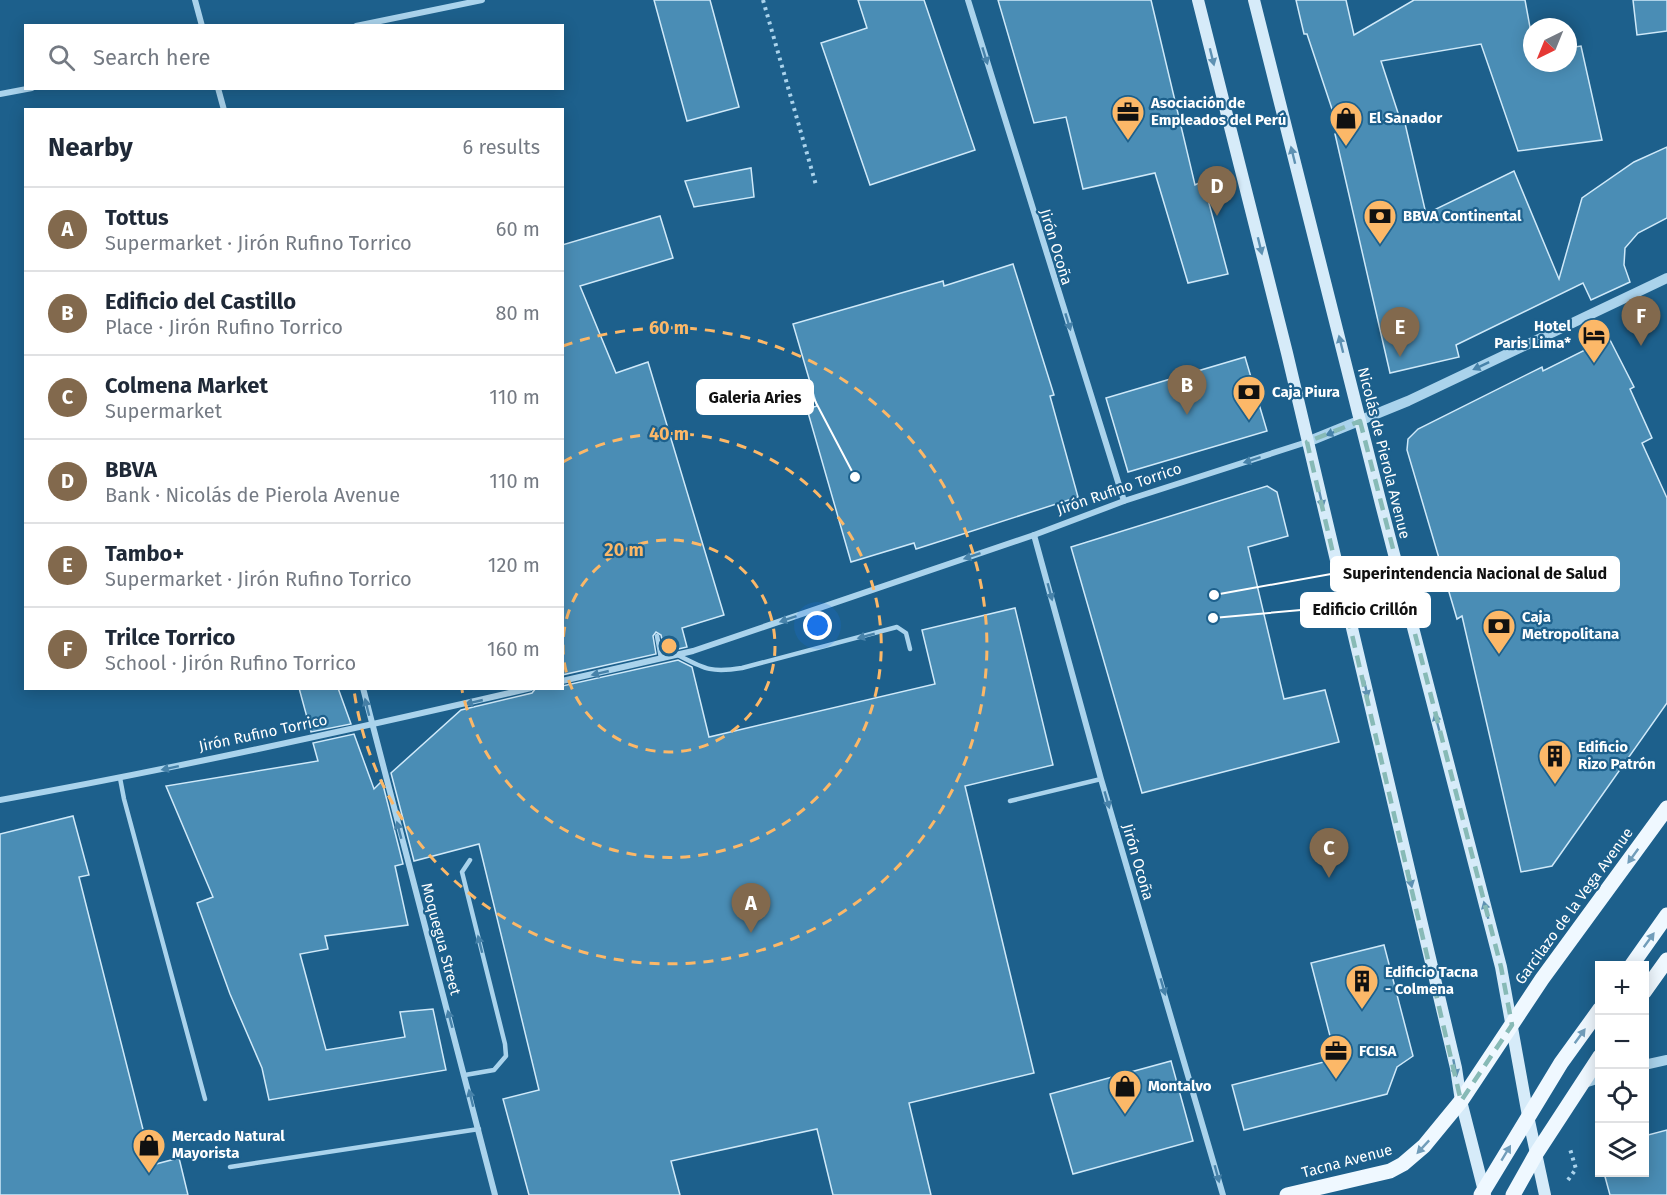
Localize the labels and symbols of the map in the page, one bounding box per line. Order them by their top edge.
north arrow [1523,18,1577,72]
one-way arrow [981,47,990,65]
one-way arrow [1208,48,1217,66]
office icon: Asociación de Empleados del Perú [1110,94,1146,141]
place label: Asociación de Empleados del Perú [1150,94,1286,129]
shop icon: El Sanador [1328,100,1364,147]
place label: El Sanador [1369,109,1443,127]
one-way arrow [1288,146,1297,164]
pin: D [1198,166,1236,216]
bank icon: BBVA Continental [1362,198,1398,245]
street label: Jirón Ocoña [1036,207,1076,287]
place label: BBVA Continental [1403,207,1522,225]
one-way arrow [1255,237,1265,255]
pin: F [1622,296,1660,346]
pin: E [1380,308,1420,357]
one-way arrow [1063,313,1073,331]
text: 60 m [649,317,689,339]
place label: Hotel Paris Lima* [1494,317,1572,352]
hotel icon: Hotel Paris Lima* [1576,317,1612,364]
one-way arrow [1335,335,1345,353]
one-way arrow [1473,362,1490,371]
street label: Nicolás de Pierola Avenue [1354,365,1414,541]
pin: B [1168,366,1206,415]
bank icon: Caja Piura [1231,374,1267,421]
callout: Galeria Aries [697,380,813,414]
place label: Caja Piura [1272,383,1340,401]
text: Galeria Aries [709,388,802,407]
text: 40 m [649,423,689,445]
one-way arrow [1324,427,1342,437]
one-way arrow [1243,456,1261,465]
street label: Jirón Rufino Torrico [1054,459,1184,519]
one-way arrow [1316,490,1326,508]
text: 20 m [604,539,644,561]
one-way arrow [963,552,981,562]
callout: Superintendencia Nacional de Salud [1331,557,1619,591]
text: Superintendencia Nacional de Salud [1343,564,1607,583]
one-way arrow [1046,583,1055,601]
callout: Edificio Crillón [1301,593,1430,627]
text: Edificio Crillón [1312,600,1418,619]
bank icon: Caja Metropolitana [1481,608,1517,655]
place label: Caja Metropolitana [1522,608,1619,643]
your location [803,611,832,640]
one-way arrow [779,615,797,625]
one-way arrow [857,631,875,641]
centre of rings [659,636,679,656]
one-way arrow [591,668,609,678]
one-way arrow [1361,680,1371,698]
one-way arrow [465,697,484,707]
one-way arrow [362,698,372,716]
street label: Jirón Rufino Torrico [197,711,329,755]
one-way arrow [1432,712,1442,731]
building icon: Edificio Rizo Patrón [1537,738,1573,785]
place label: Edificio Rizo Patrón [1578,738,1656,773]
one-way arrow [161,764,180,773]
one-way arrow [1103,791,1112,809]
one-way arrow [394,821,403,839]
street label: Jirón Ocoña [1119,822,1157,902]
street label: Garcilazo de la Vega Avenue [1511,824,1637,988]
pin: C [1310,828,1348,878]
one-way arrow [1627,847,1639,863]
one-way arrow [1406,869,1416,888]
street label: Moquegua Street [417,881,465,998]
pin: A [732,884,771,933]
one-way arrow [1481,901,1491,920]
one-way arrow [1643,932,1654,948]
one-way arrow [475,935,485,953]
building icon: Edificio Tacna - Colmena [1344,963,1380,1010]
place label: Edificio Tacna - Colmena [1385,963,1478,998]
one-way arrow [1159,978,1168,996]
one-way arrow [444,1009,454,1028]
one-way arrow [1574,1029,1586,1045]
office icon: FCISA [1318,1033,1354,1080]
place label: FCISA [1359,1042,1398,1060]
one-way arrow [1451,1059,1460,1078]
shop icon: Montalvo [1107,1068,1143,1115]
place label: Montalvo [1148,1077,1212,1095]
one-way arrow [465,1088,475,1107]
shop icon: Mercado Natural Mayorista [131,1127,167,1174]
place label: Mercado Natural Mayorista [172,1127,285,1162]
one-way arrow [1416,1139,1430,1154]
street label: Tacna Avenue [1300,1140,1394,1182]
one-way arrow [1501,1144,1511,1161]
one-way arrow [1213,1165,1223,1183]

